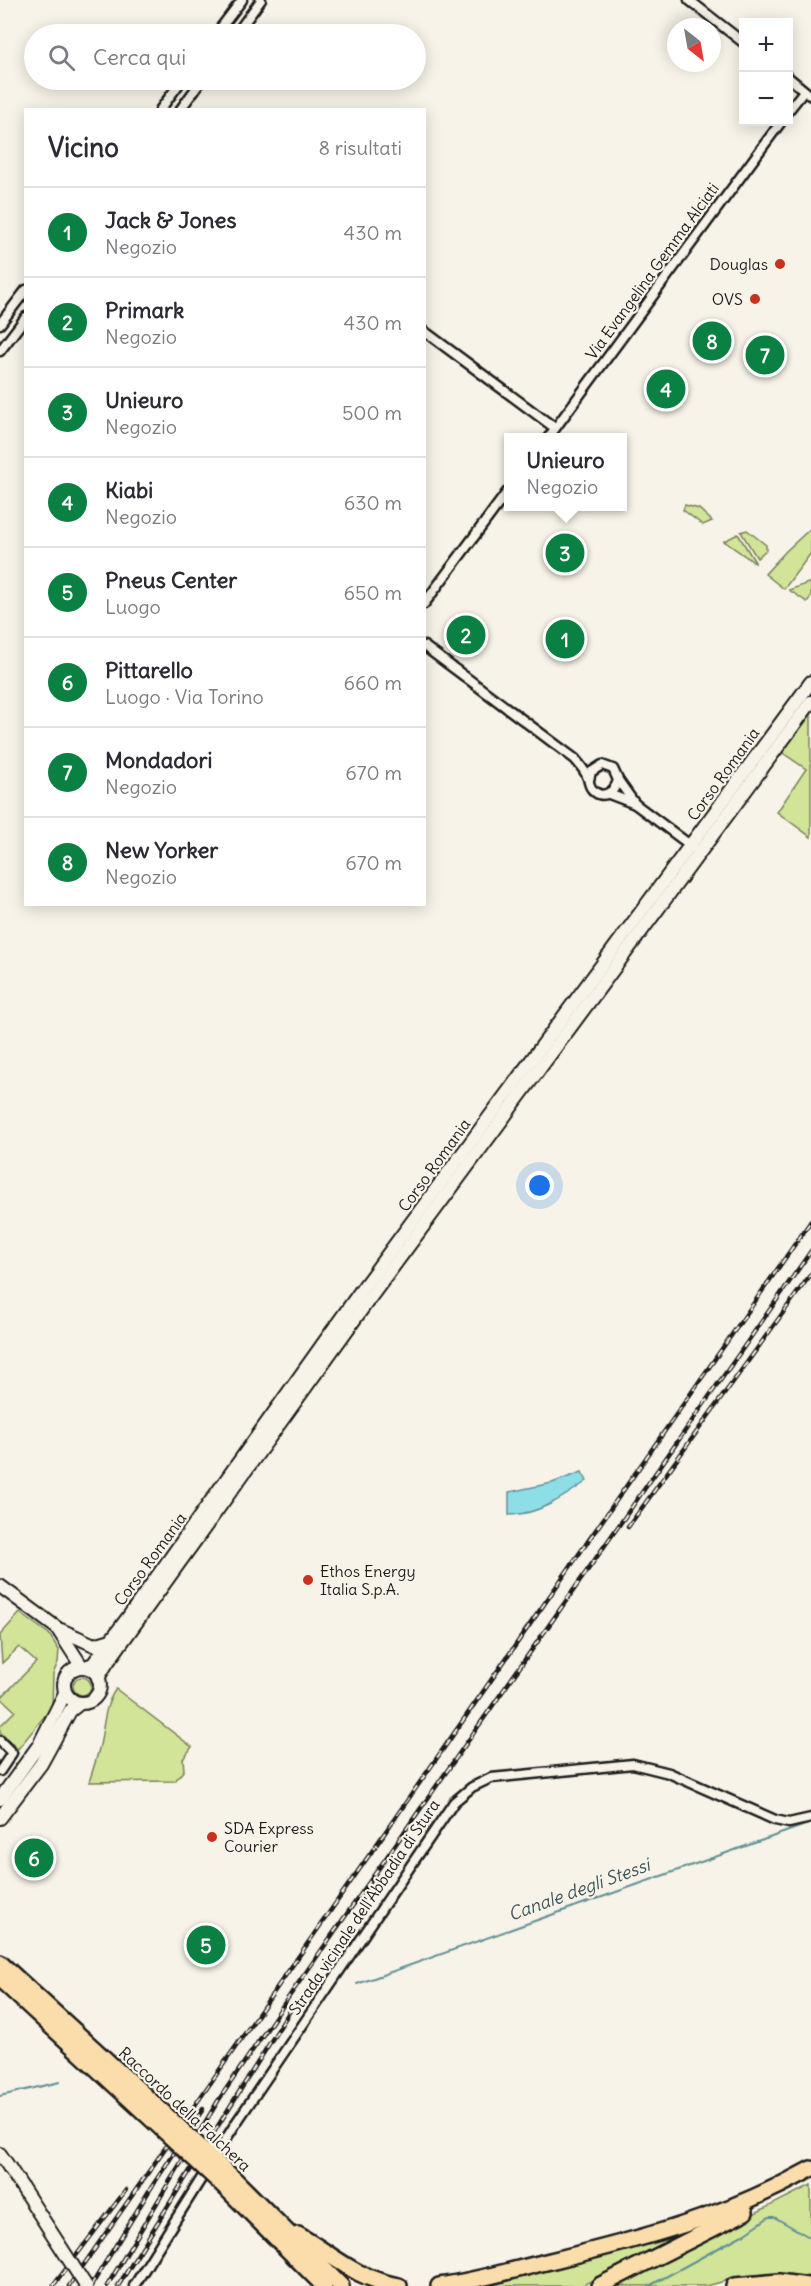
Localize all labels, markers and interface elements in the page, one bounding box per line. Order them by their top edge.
north arrow [667,18,721,72]
map controls [739,18,793,126]
button: + [739,18,793,72]
search box [24,24,426,90]
icon: search [45,41,78,74]
text: Cerca qui [93,43,186,71]
button: − [739,72,793,126]
text: Vicino [48,131,119,164]
text: 8 risultati [318,135,402,160]
street label: Via Evangelina Gemma Alciati [581,179,723,363]
text: Jack & Jones [105,206,236,234]
text: 1 [64,220,71,245]
text: 430 m [344,220,402,245]
text: Negozio [105,234,177,259]
place label: Douglas [709,254,768,274]
marker: Douglas [773,257,787,271]
place label: OVS [712,289,743,309]
marker: OVS [748,292,762,306]
text: Primark [105,296,184,324]
text: 2 [62,310,73,335]
text: 430 m [344,310,402,335]
pin: 8 [692,318,732,364]
text: Negozio [105,324,177,349]
pin: 7 [746,332,784,378]
pin: 4 [646,366,686,412]
text: Unieuro [105,386,183,414]
text: 3 [62,400,73,425]
text: 500 m [342,400,402,425]
text: Negozio [105,414,177,439]
popup [504,433,627,511]
text: Unieuro [526,446,605,474]
text: Negozio [526,474,598,499]
text: Kiabi [105,476,153,504]
text: 4 [62,490,73,515]
text: 630 m [344,490,402,515]
text: Negozio [105,504,177,529]
pin: 3 [546,530,584,576]
text: Pneus Center [105,566,237,594]
text: 5 [62,580,73,605]
text: 650 m [344,580,402,605]
text: Luogo [105,594,161,619]
pin: 2 [446,612,486,658]
pin: 1 [546,616,584,662]
text: Pittarello [105,656,193,684]
text: 6 [62,670,73,695]
text: 660 m [343,670,402,695]
text: Luogo · Via Torino [105,684,264,709]
street label: Corso Romania [683,724,763,824]
text: Mondadori [105,746,212,774]
text: 7 [63,760,72,785]
text: 670 m [345,760,402,785]
text: Negozio [105,774,177,799]
text: New Yorker [105,836,218,864]
text: 8 [62,850,73,875]
text: 670 m [345,850,402,875]
text: Negozio [105,864,177,889]
street label: Corso Romania [394,1115,474,1215]
your location [525,1171,554,1200]
street label: Corso Romania [110,1509,190,1609]
place label: Ethos Energy Italia S.p.A. [320,1561,415,1599]
marker: Ethos Energy Italia S.p.A. [301,1573,315,1587]
street label: Strada vicinale dell'Abbadia di Stura [284,1796,444,2018]
place label: SDA Express Courier [224,1818,314,1856]
marker: SDA Express Courier [205,1830,219,1844]
pin: 6 [15,1836,54,1880]
water label: Canale degli Stessi [505,1853,655,1926]
pin: 5 [186,1922,226,1968]
street label: Raccordo della Falchera [115,2043,255,2175]

